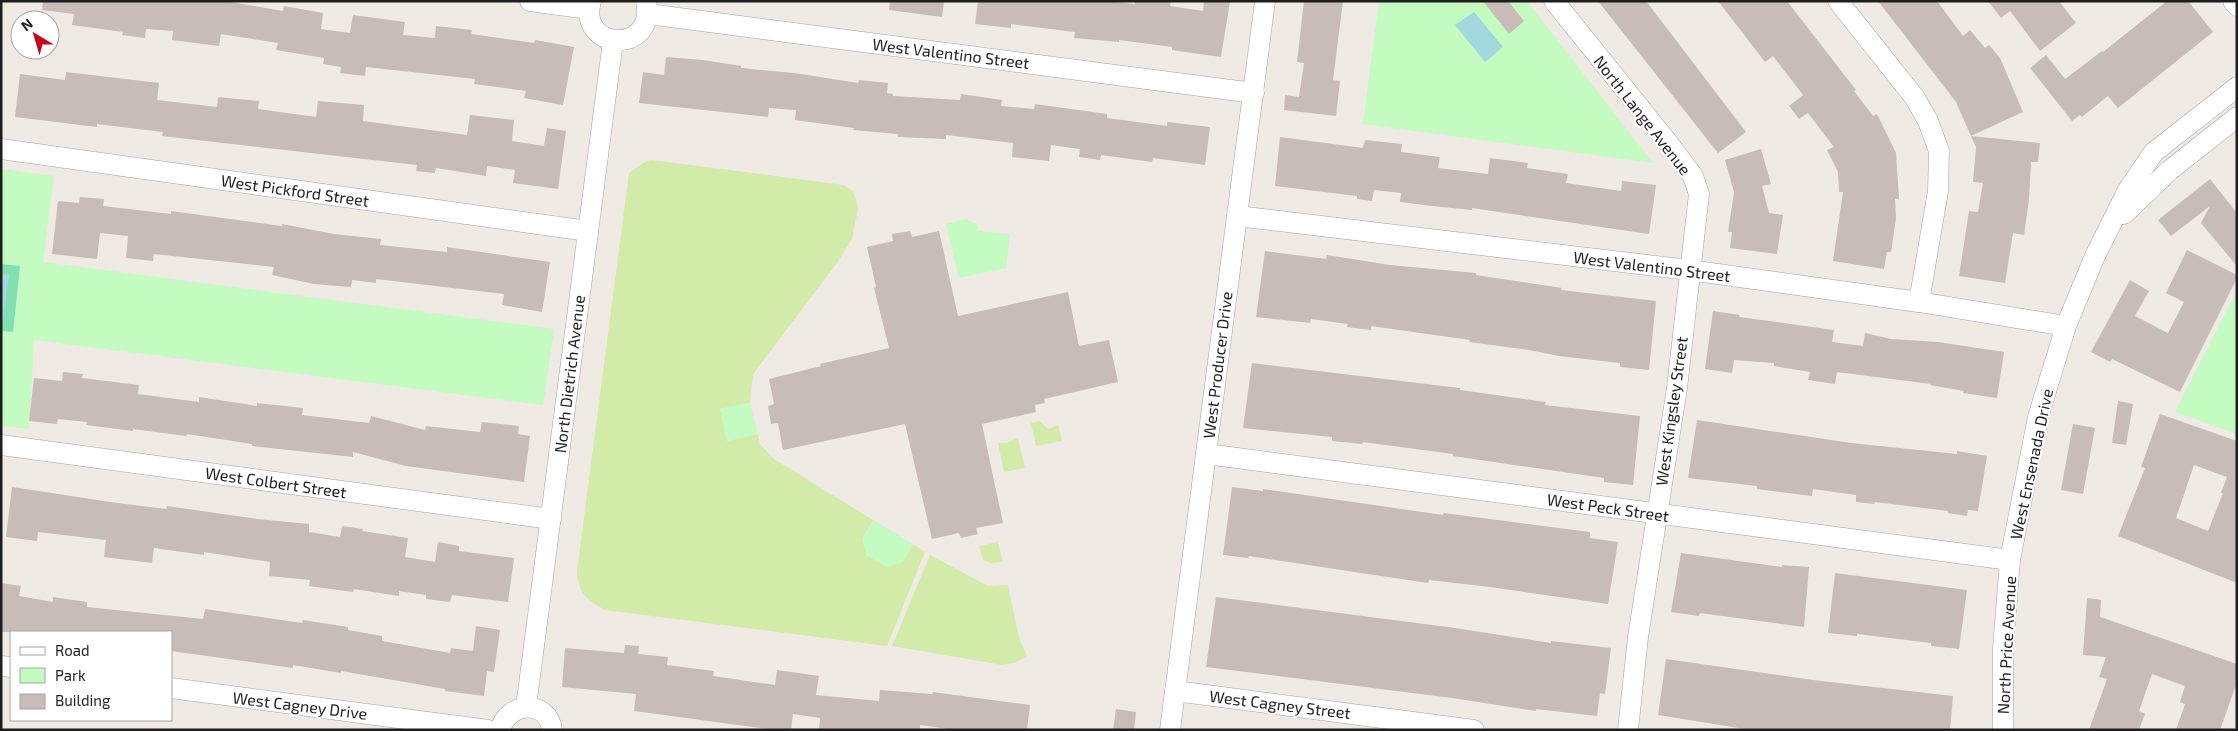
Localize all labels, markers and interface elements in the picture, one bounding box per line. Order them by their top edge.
north arrow [10,10,60,60]
text: N [17,15,36,34]
street label: West Valentino Street [871,34,1031,72]
street label: North Lange Avenue [1590,52,1696,178]
street label: West Pickford Street [220,170,370,210]
street label: West Valentino Street [1572,247,1732,285]
street label: West Producer Drive [1199,290,1235,440]
street label: North Dietrich Avenue [550,294,588,454]
street label: West Kingsley Street [1651,335,1691,487]
street label: West Ensenada Drive [2006,387,2056,541]
street label: West Colbert Street [204,463,348,501]
street label: West Peck Street [1546,489,1670,525]
street label: North Price Avenue [1993,575,2019,715]
legend [10,631,172,721]
text: Road [55,641,90,659]
text: Park [55,666,86,684]
street label: West Cagney Street [1208,686,1352,722]
street label: West Cagney Drive [232,687,368,723]
text: Building [55,691,111,709]

